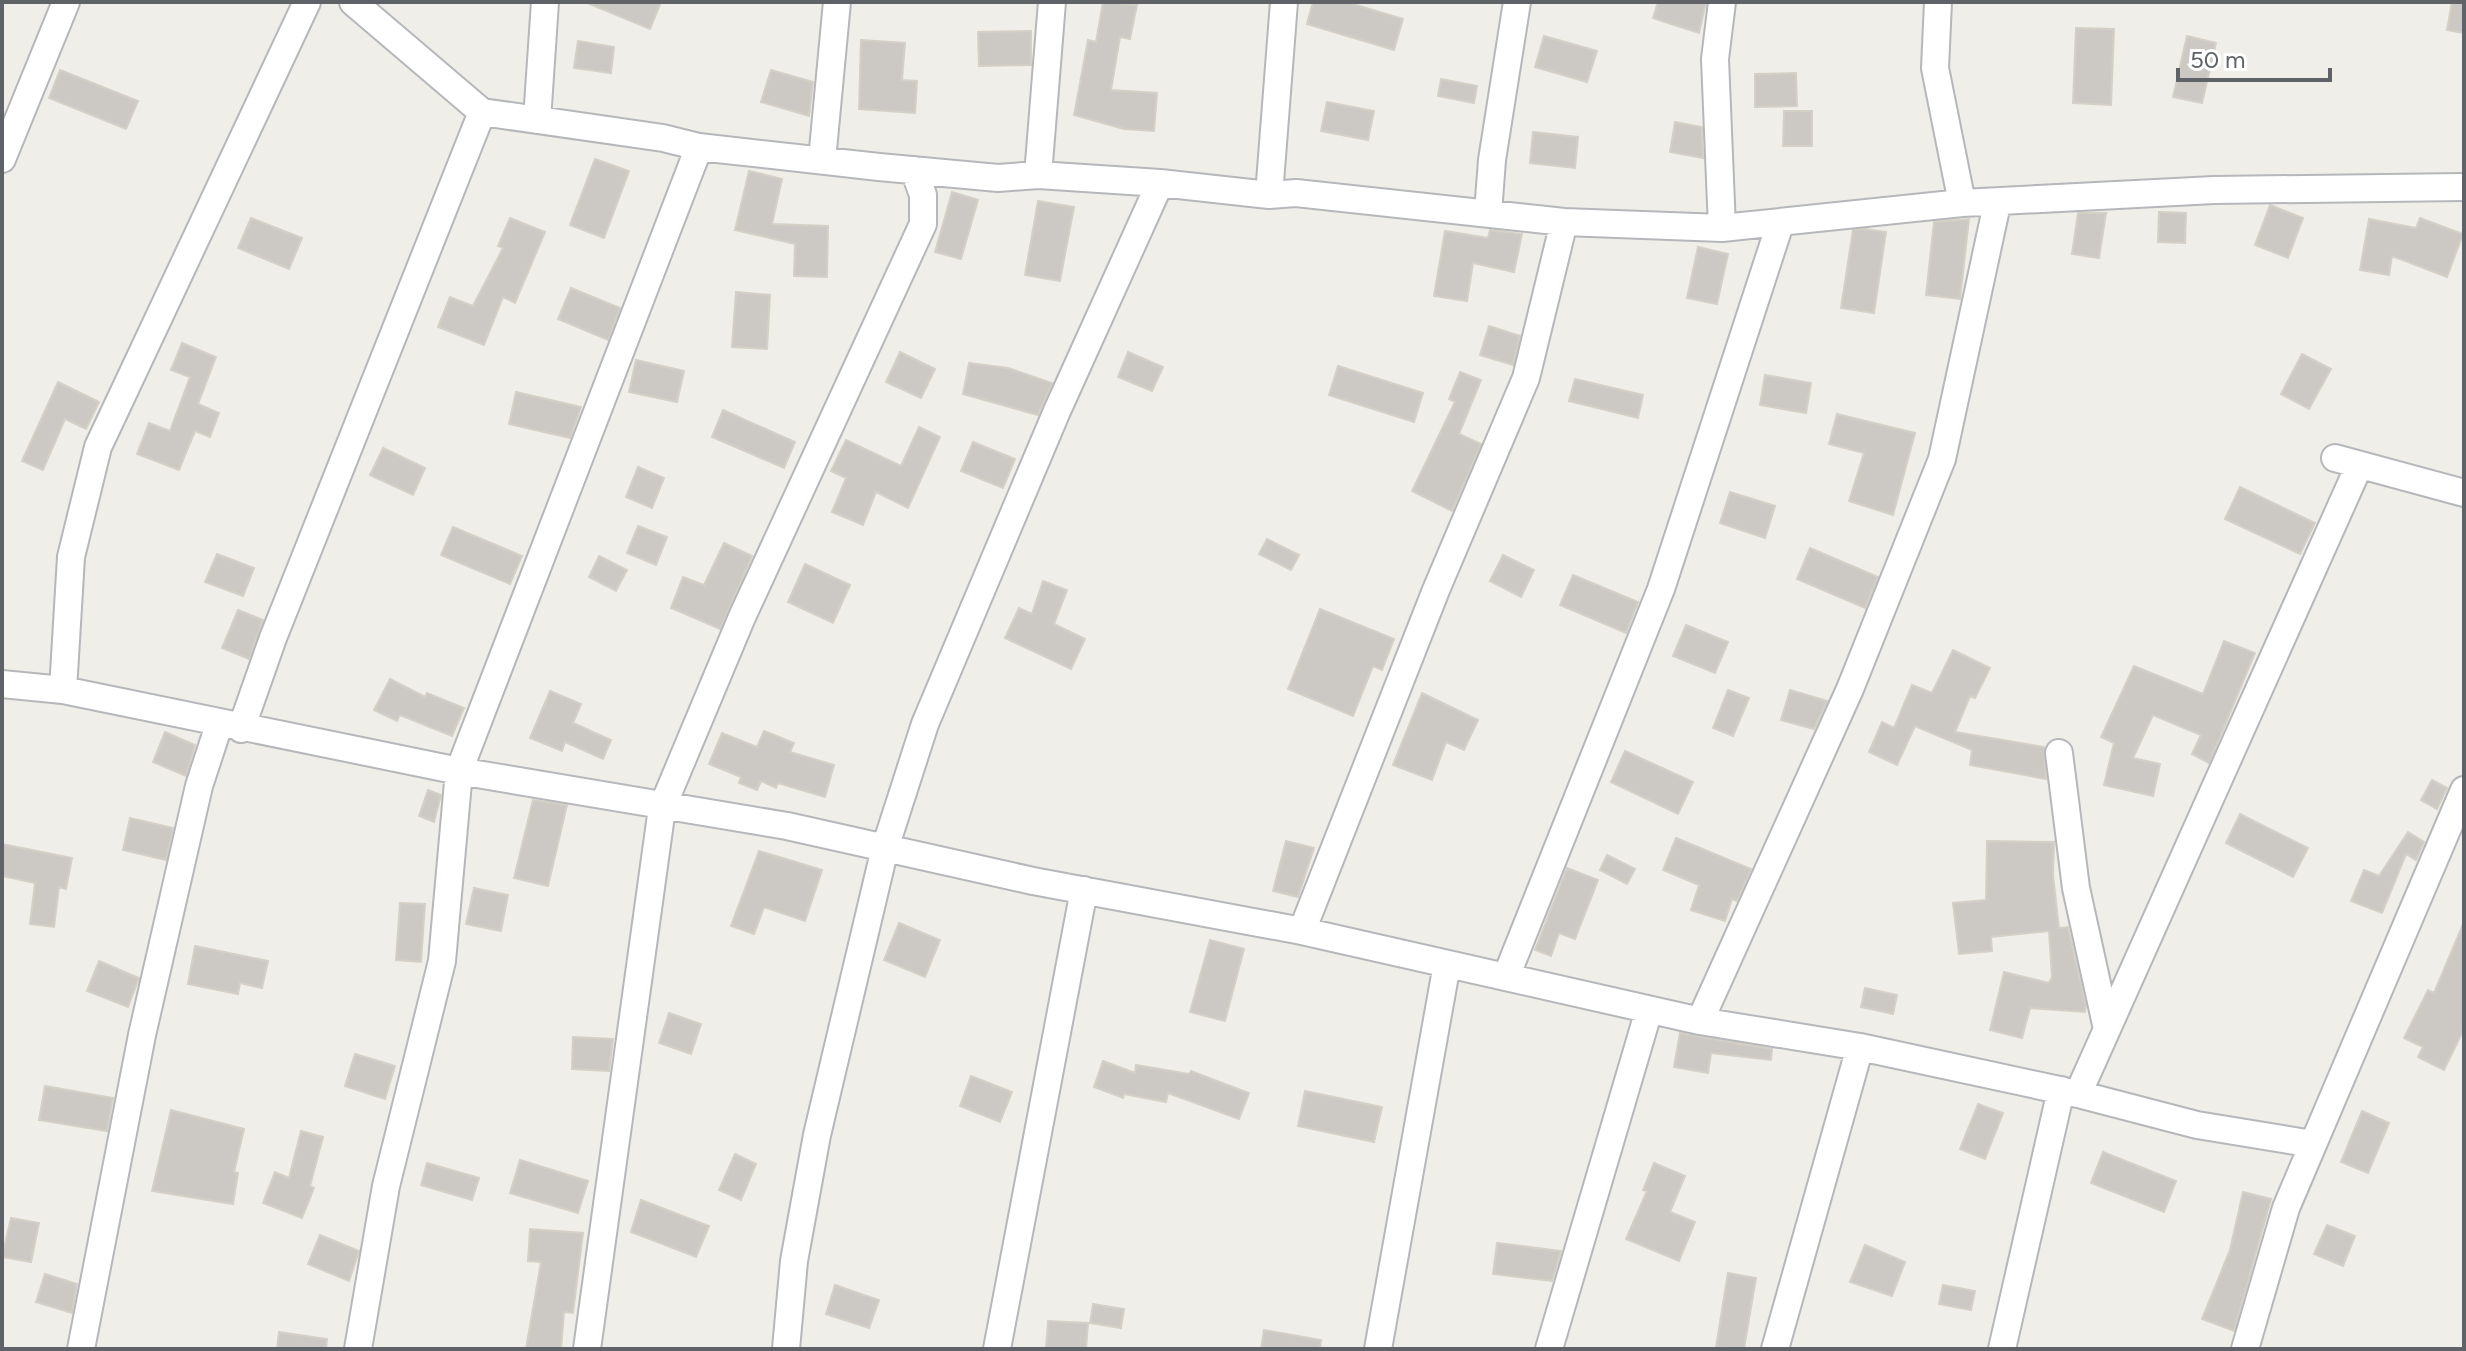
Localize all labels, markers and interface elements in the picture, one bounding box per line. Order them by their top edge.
scale bar [2178,32,2330,82]
text: 50 m [2190,45,2246,74]

